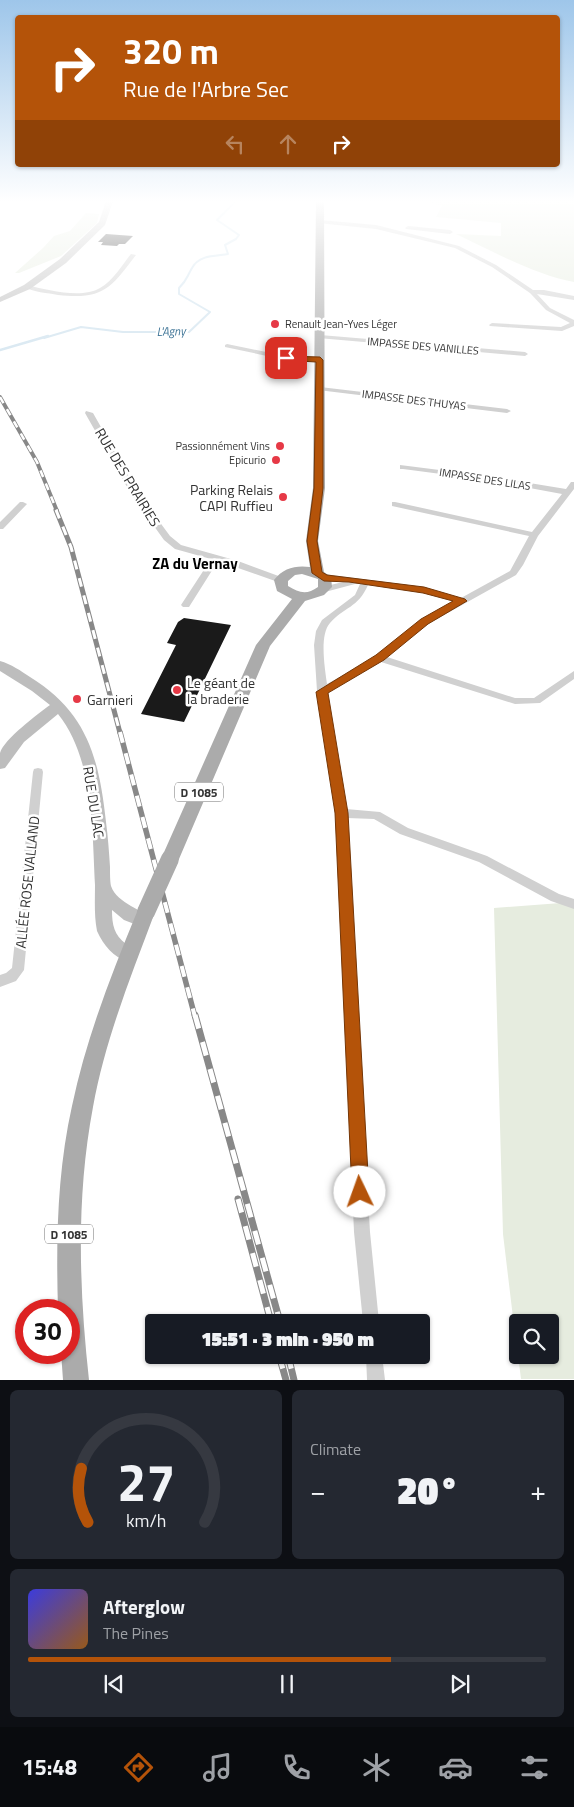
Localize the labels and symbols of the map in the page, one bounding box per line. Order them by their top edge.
place label: Renault Jean-Yves Léger [285,316,397,332]
marker: Renault Jean-Yves Léger [269,318,281,330]
water label: L'Agny [156,321,187,341]
street label: IMPASSE DES VANILLES [367,333,479,359]
pin [265,337,307,379]
street label: IMPASSE DES THUYAS [361,386,467,414]
street label: RUE DES PRAIRIES [90,424,166,530]
place label: Passionnément Vins [175,438,270,454]
marker: Passionnément Vins [274,440,286,452]
place label: Epicurio [229,452,266,468]
marker: Epicurio [270,454,282,466]
street label: IMPASSE DES LILAS [438,464,532,494]
place label: Parking Relais CAPI Ruffieu [190,479,273,516]
marker: Parking Relais CAPI Ruffieu [277,491,289,503]
district label: ZA du Vernay [152,552,238,575]
place label: Le géant de la braderie [187,672,255,709]
marker: Le géant de la braderie [171,684,183,696]
place label: Garnieri [87,689,133,710]
marker: Garnieri [71,693,83,705]
street label: RUE DU LAC [78,765,110,840]
road number: D 1085 [175,782,223,802]
street label: ALLÉE ROSE VALLAND [10,815,44,949]
position arrow [333,1165,385,1217]
road number: D 1085 [45,1224,93,1244]
speed limit sign: 30 [15,1299,80,1364]

